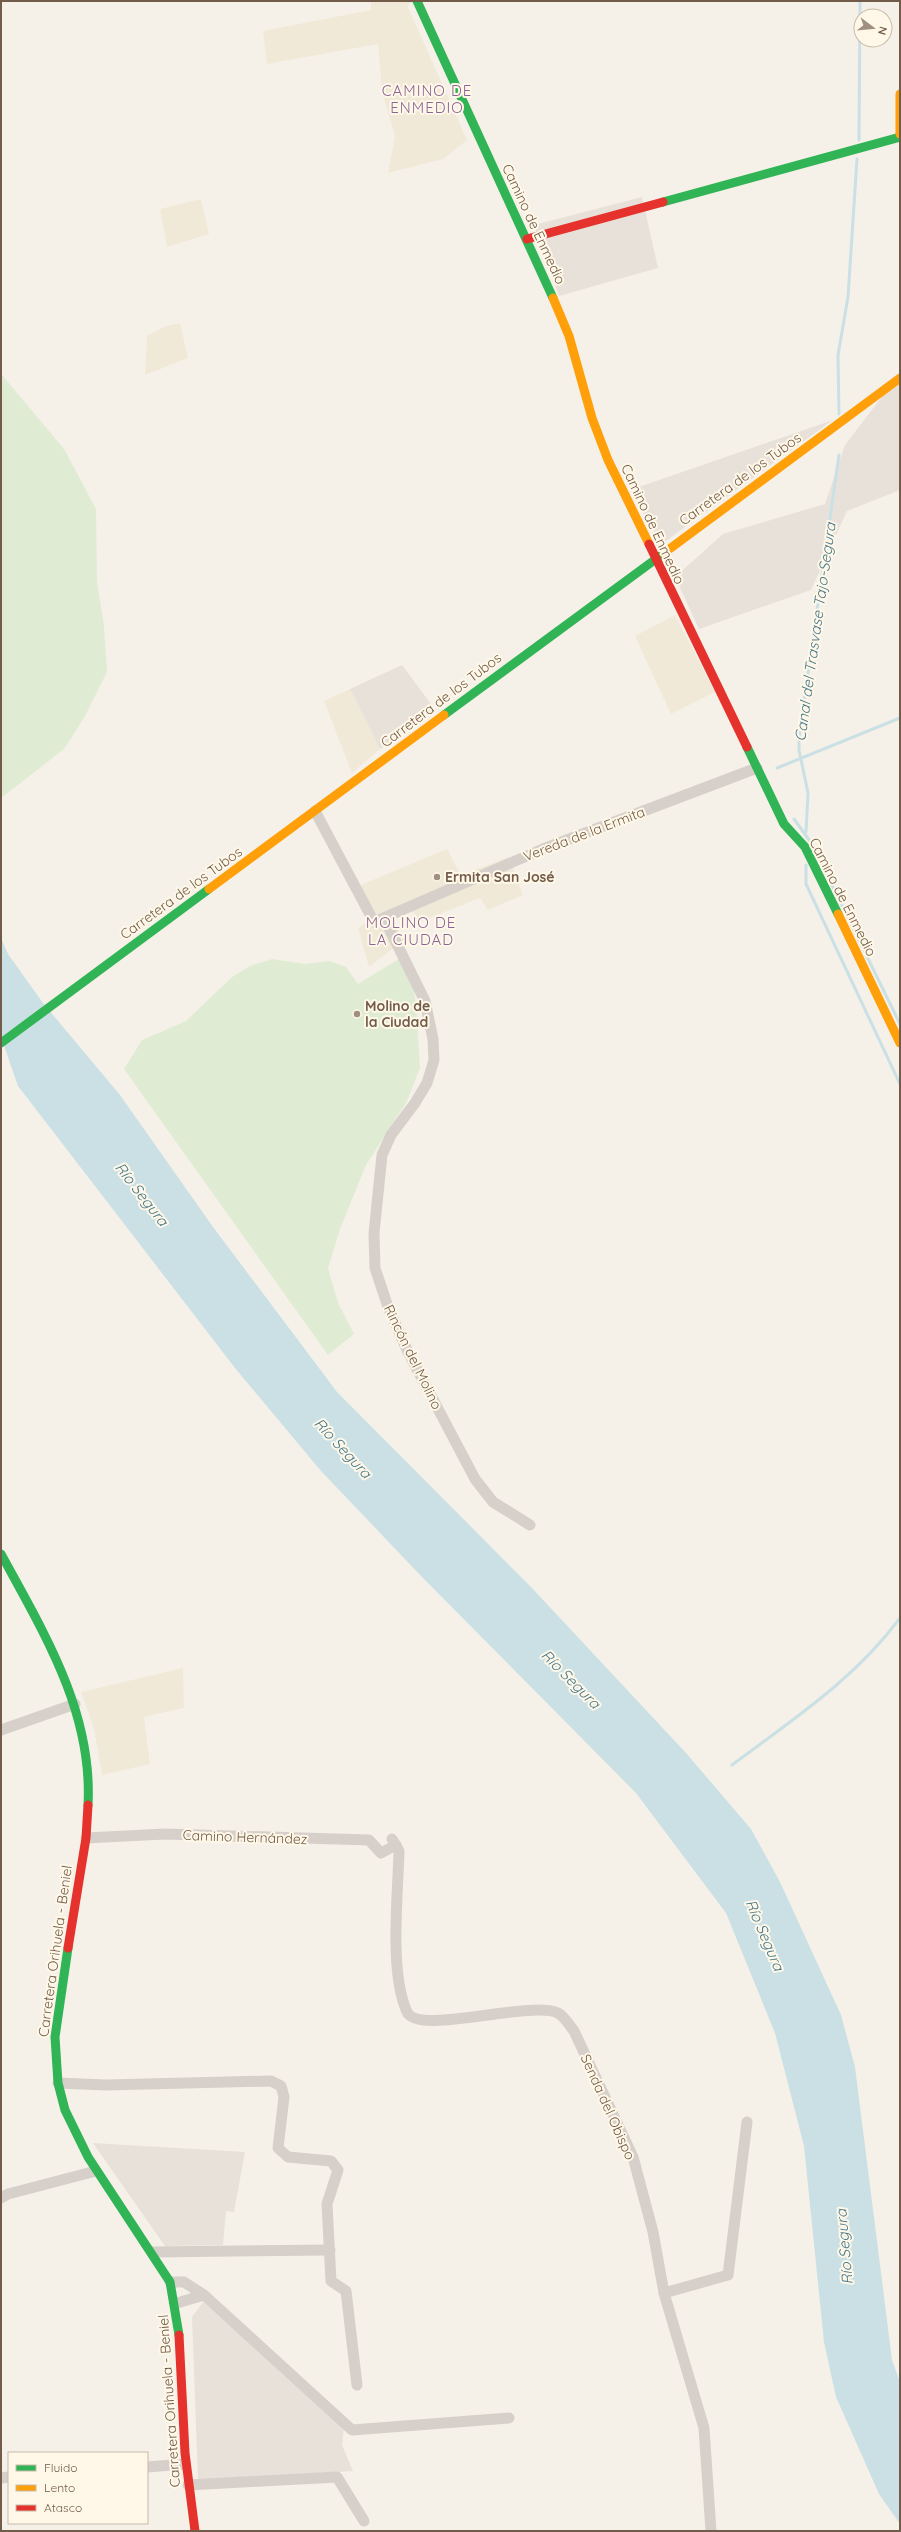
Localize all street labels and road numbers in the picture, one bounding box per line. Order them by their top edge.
street label: Camino de Enmedio [498,161,570,287]
street label: Carretera de los Tubos [675,429,805,529]
street label: Camino de Enmedio [617,461,689,587]
street label: Carretera de los Tubos [377,649,505,751]
street label: Vereda de la Ermita [521,803,647,865]
street label: Camino de Enmedio [805,835,881,959]
street label: Carretera de los Tubos [116,843,246,943]
street label: Rincón del Molino [380,1302,446,1412]
street label: Camino Hernández [182,1826,308,1848]
street label: Carretera Orihuela - Beniel [34,1864,76,2038]
street label: Senda del Obispo [577,2051,639,2163]
street label: Carretera Orihuela - Beniel [154,2314,184,2488]

